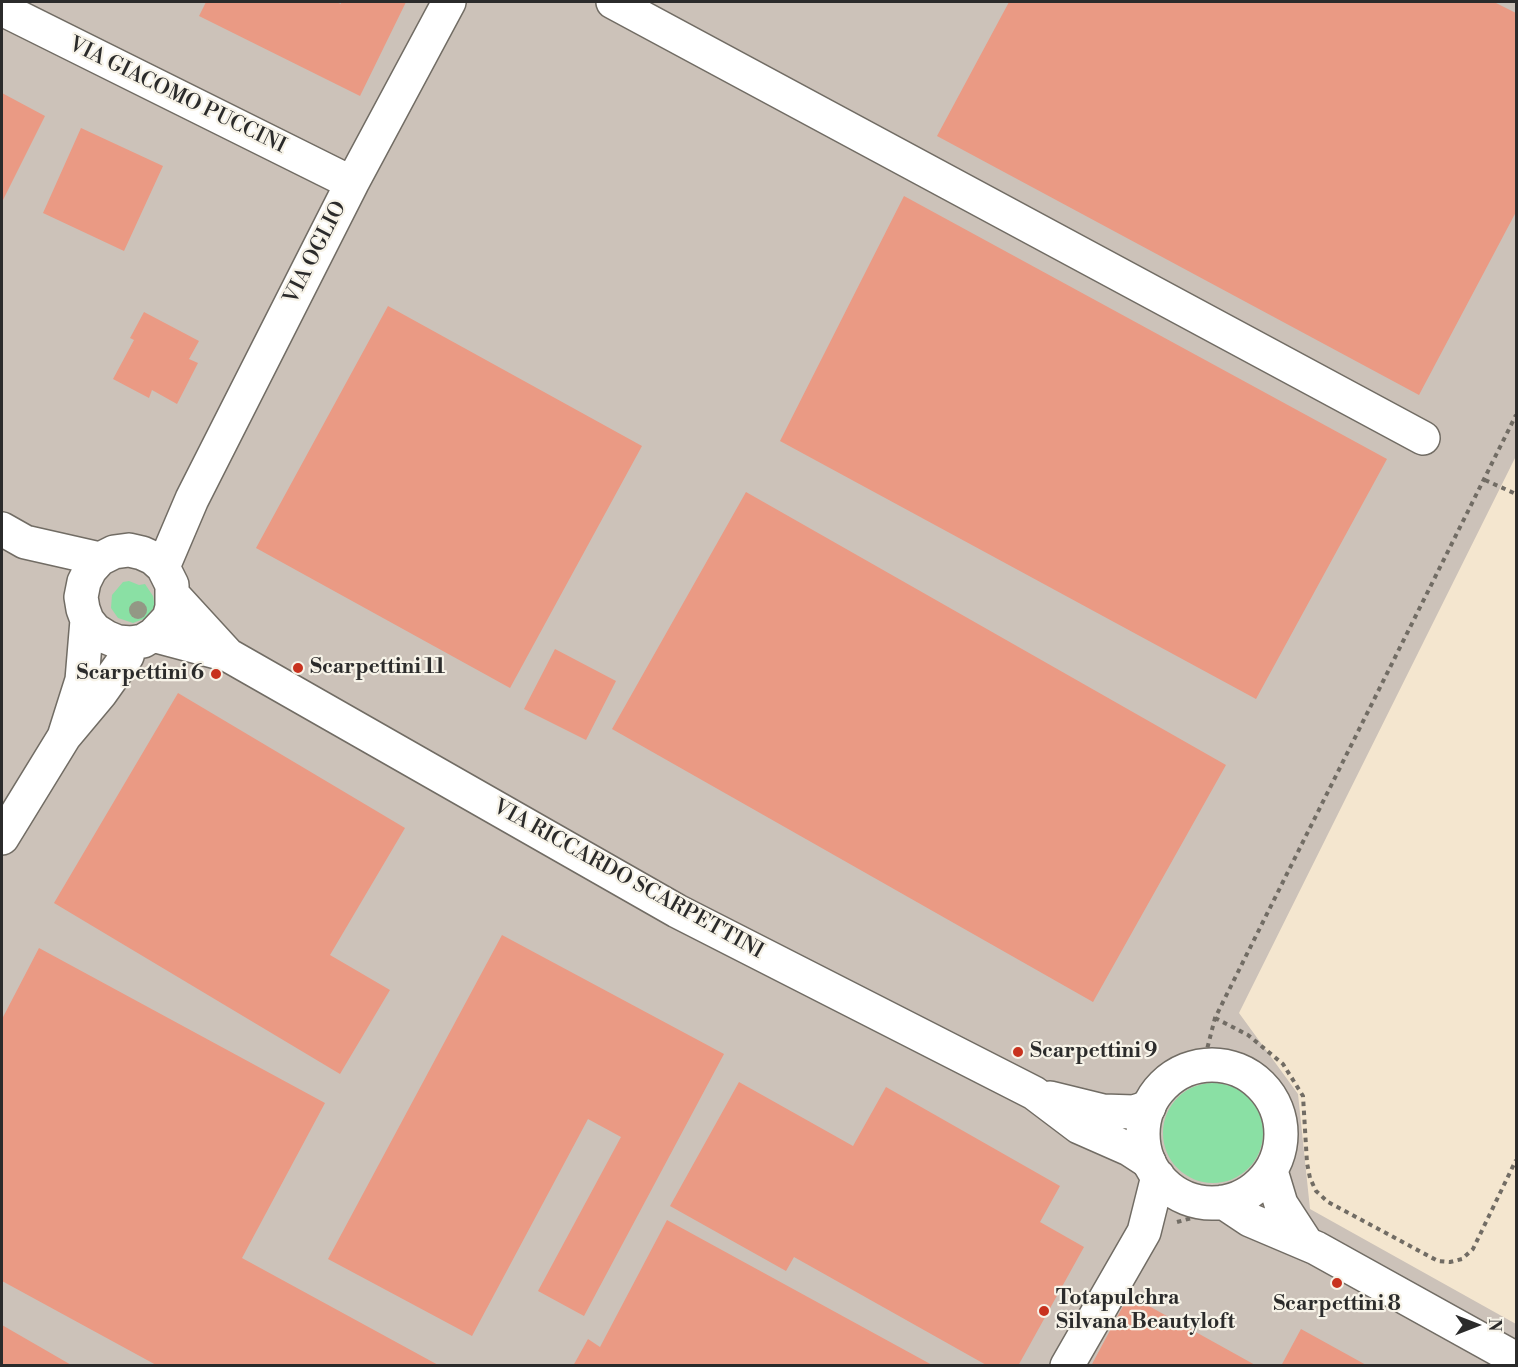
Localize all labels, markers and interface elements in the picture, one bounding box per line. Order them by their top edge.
street label: VIA GIACOMO PUCCINI [64,32,290,160]
street label: VIA OGLIO [279,197,353,309]
place label: Scarpettini 11 [310,655,445,681]
place label: Scarpettini 6 [76,661,204,687]
marker: Scarpettini 11 [291,661,305,675]
marker: Scarpettini 6 [209,667,223,681]
street label: VIA RICCARDO SCARPETTINI [488,795,768,965]
place label: Scarpettini 9 [1030,1039,1158,1065]
marker: Scarpettini 9 [1011,1045,1025,1059]
marker: Scarpettini 8 [1330,1276,1344,1290]
place label: Totapulchra Silvana Beautyloft [1056,1286,1235,1336]
place label: Scarpettini 8 [1273,1292,1401,1318]
north arrow [1446,1295,1506,1355]
marker: Totapulchra Silvana Beautyloft [1037,1304,1051,1318]
text: N [1484,1319,1504,1331]

